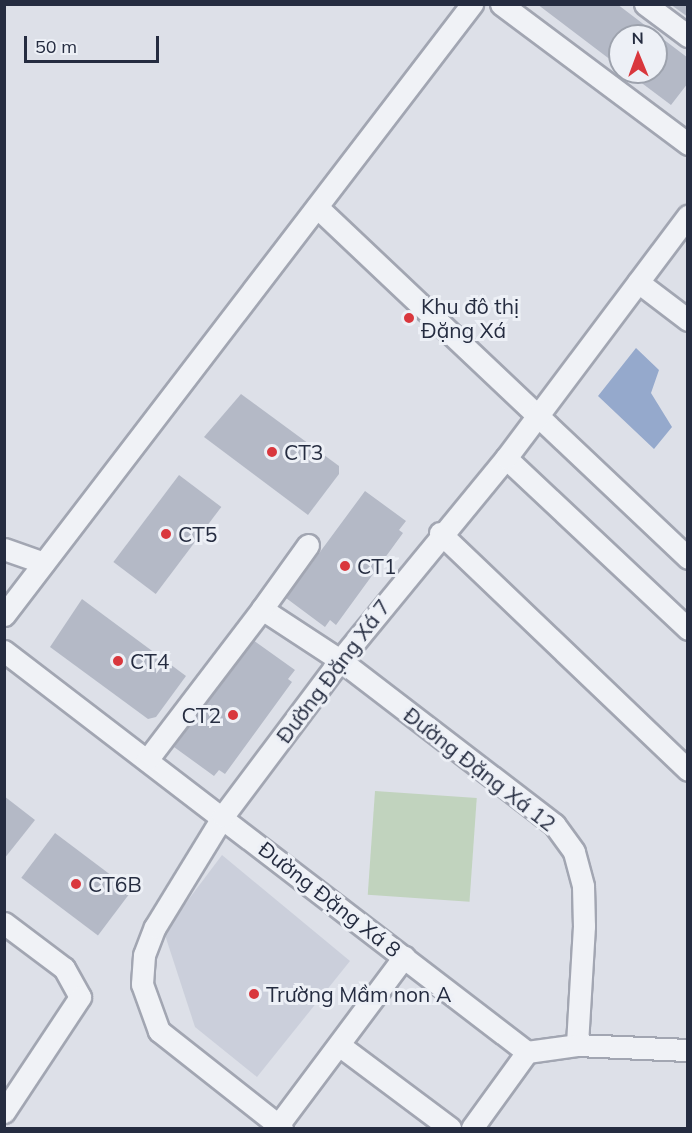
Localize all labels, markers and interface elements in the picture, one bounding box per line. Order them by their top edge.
scale bar [27,24,162,62]
north arrow [608,24,668,84]
text: N [632,28,644,48]
text: 50 m [35,35,77,58]
place label: Khu đô thị Đặng Xá [421,293,519,343]
marker: Khu đô thị Đặng Xá [402,311,416,325]
place label: CT3 [284,439,323,465]
marker: CT3 [265,445,279,459]
place label: CT5 [178,521,217,547]
marker: CT5 [159,527,173,541]
place label: CT1 [357,553,396,579]
marker: CT1 [338,559,352,573]
street label: Đường Đặng Xá 7 [271,594,395,748]
place label: CT4 [130,648,169,674]
marker: CT4 [111,654,125,668]
place label: CT2 [182,702,221,728]
street label: Đường Đặng Xá 12 [399,702,561,836]
marker: CT2 [226,708,240,722]
street label: Đường Đặng Xá 8 [254,836,406,962]
place label: CT6B [88,871,142,897]
marker: CT6B [69,877,83,891]
place label: Trường Mầm non A [266,981,451,1007]
marker: Trường Mầm non A [247,987,261,1001]

